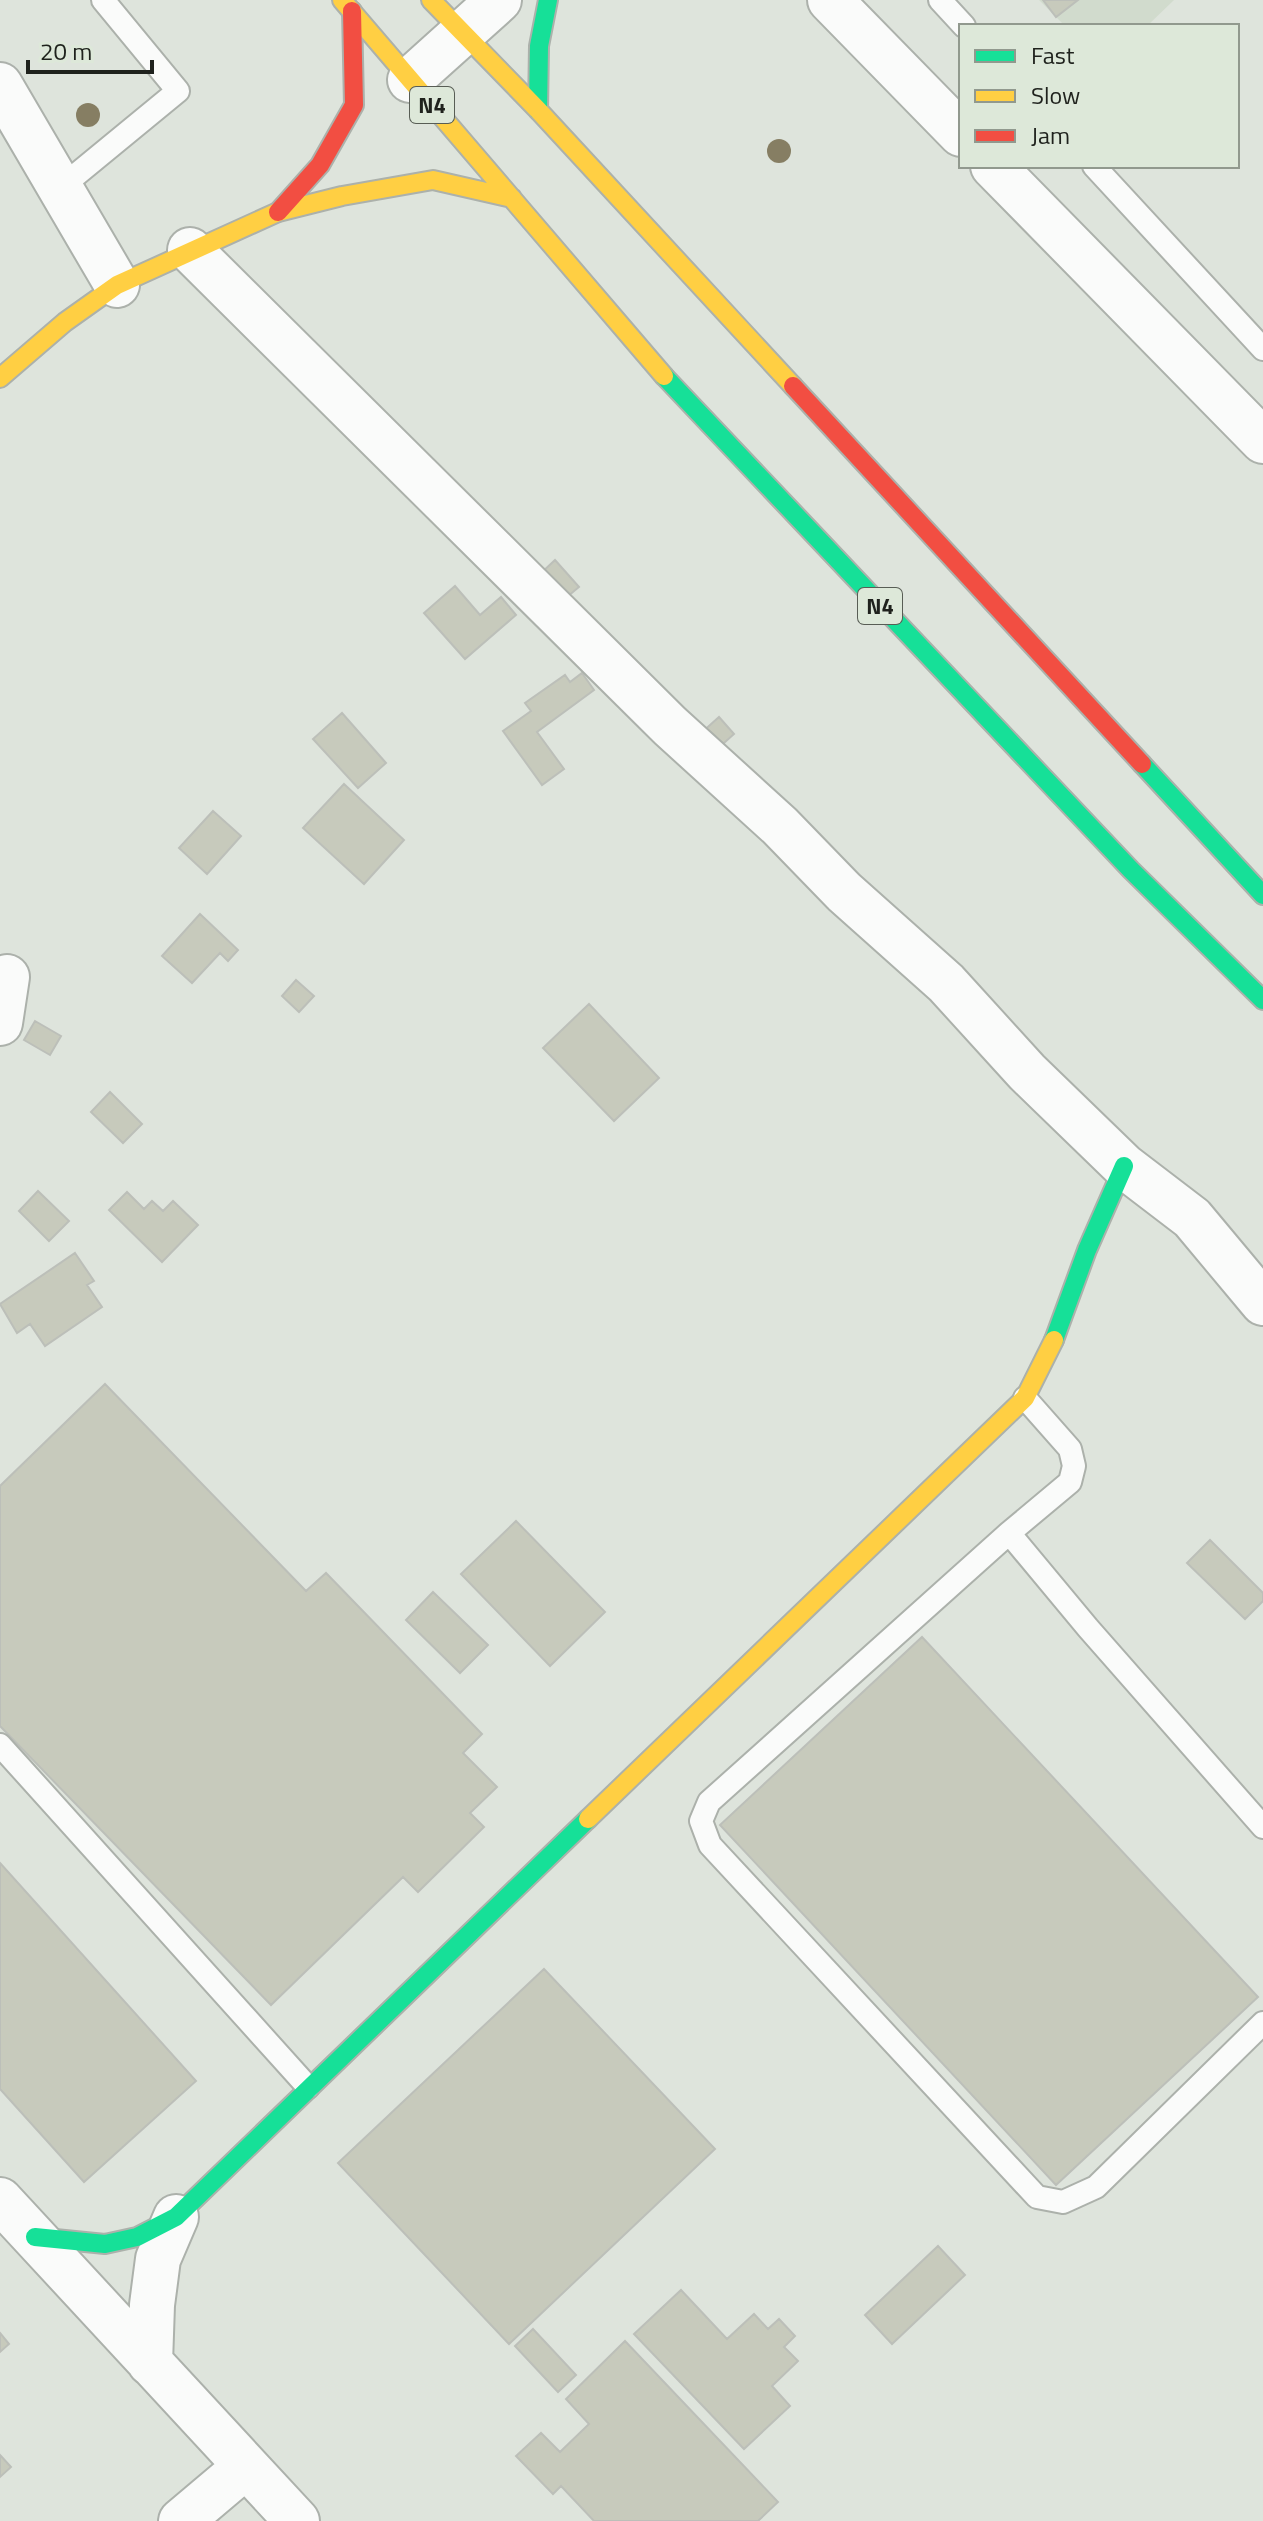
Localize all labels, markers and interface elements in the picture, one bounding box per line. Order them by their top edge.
scale bar [28,24,152,74]
legend [959,24,1239,168]
text: 20 m [40,33,92,69]
text: Fast [1031,37,1075,73]
text: Slow [1031,77,1080,113]
road number: N4 [410,87,454,123]
text: Jam [1031,117,1070,153]
road number: N4 [858,588,902,624]

